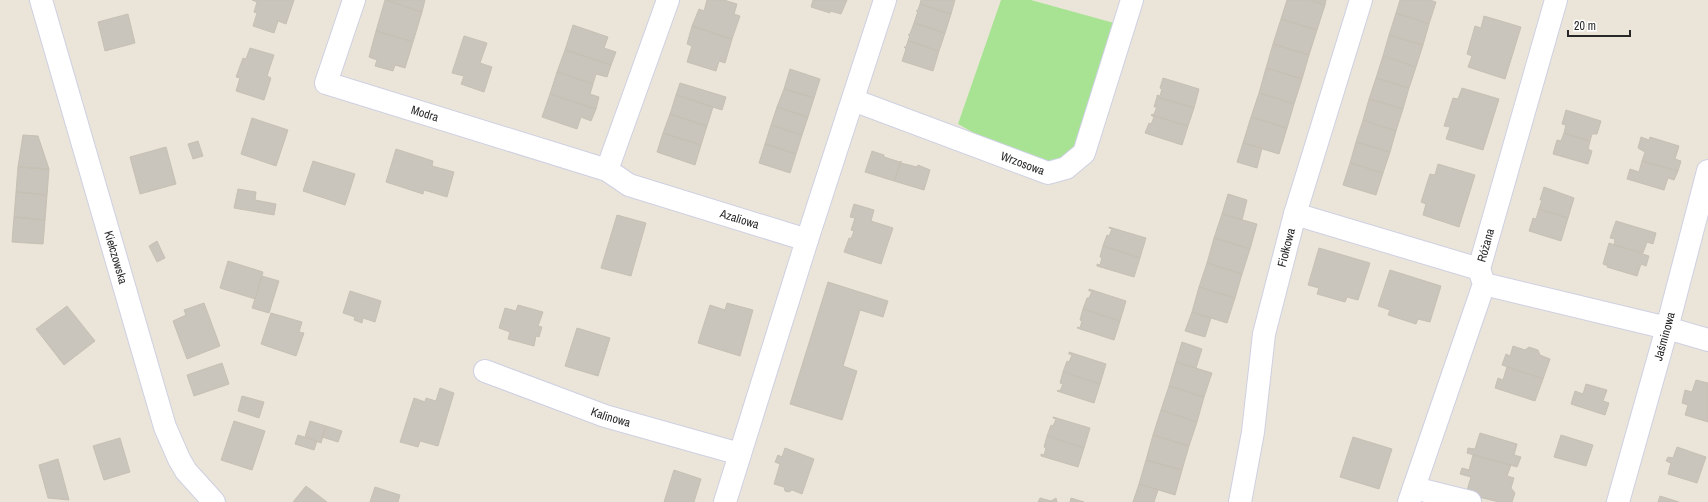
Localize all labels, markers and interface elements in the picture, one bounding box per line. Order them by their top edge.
scale bar [1568,12,1630,38]
text: 20 m [1574,18,1596,34]
street label: Modra [409,102,441,126]
street label: Wrzosowa [998,148,1047,179]
street label: Azaliowa [717,205,762,233]
street label: Fiołkowa [1274,226,1299,269]
street label: Różana [1473,226,1498,264]
street label: Kiełczowska [100,229,131,286]
street label: Jaśminowa [1650,310,1679,363]
street label: Kalinowa [589,403,633,431]

